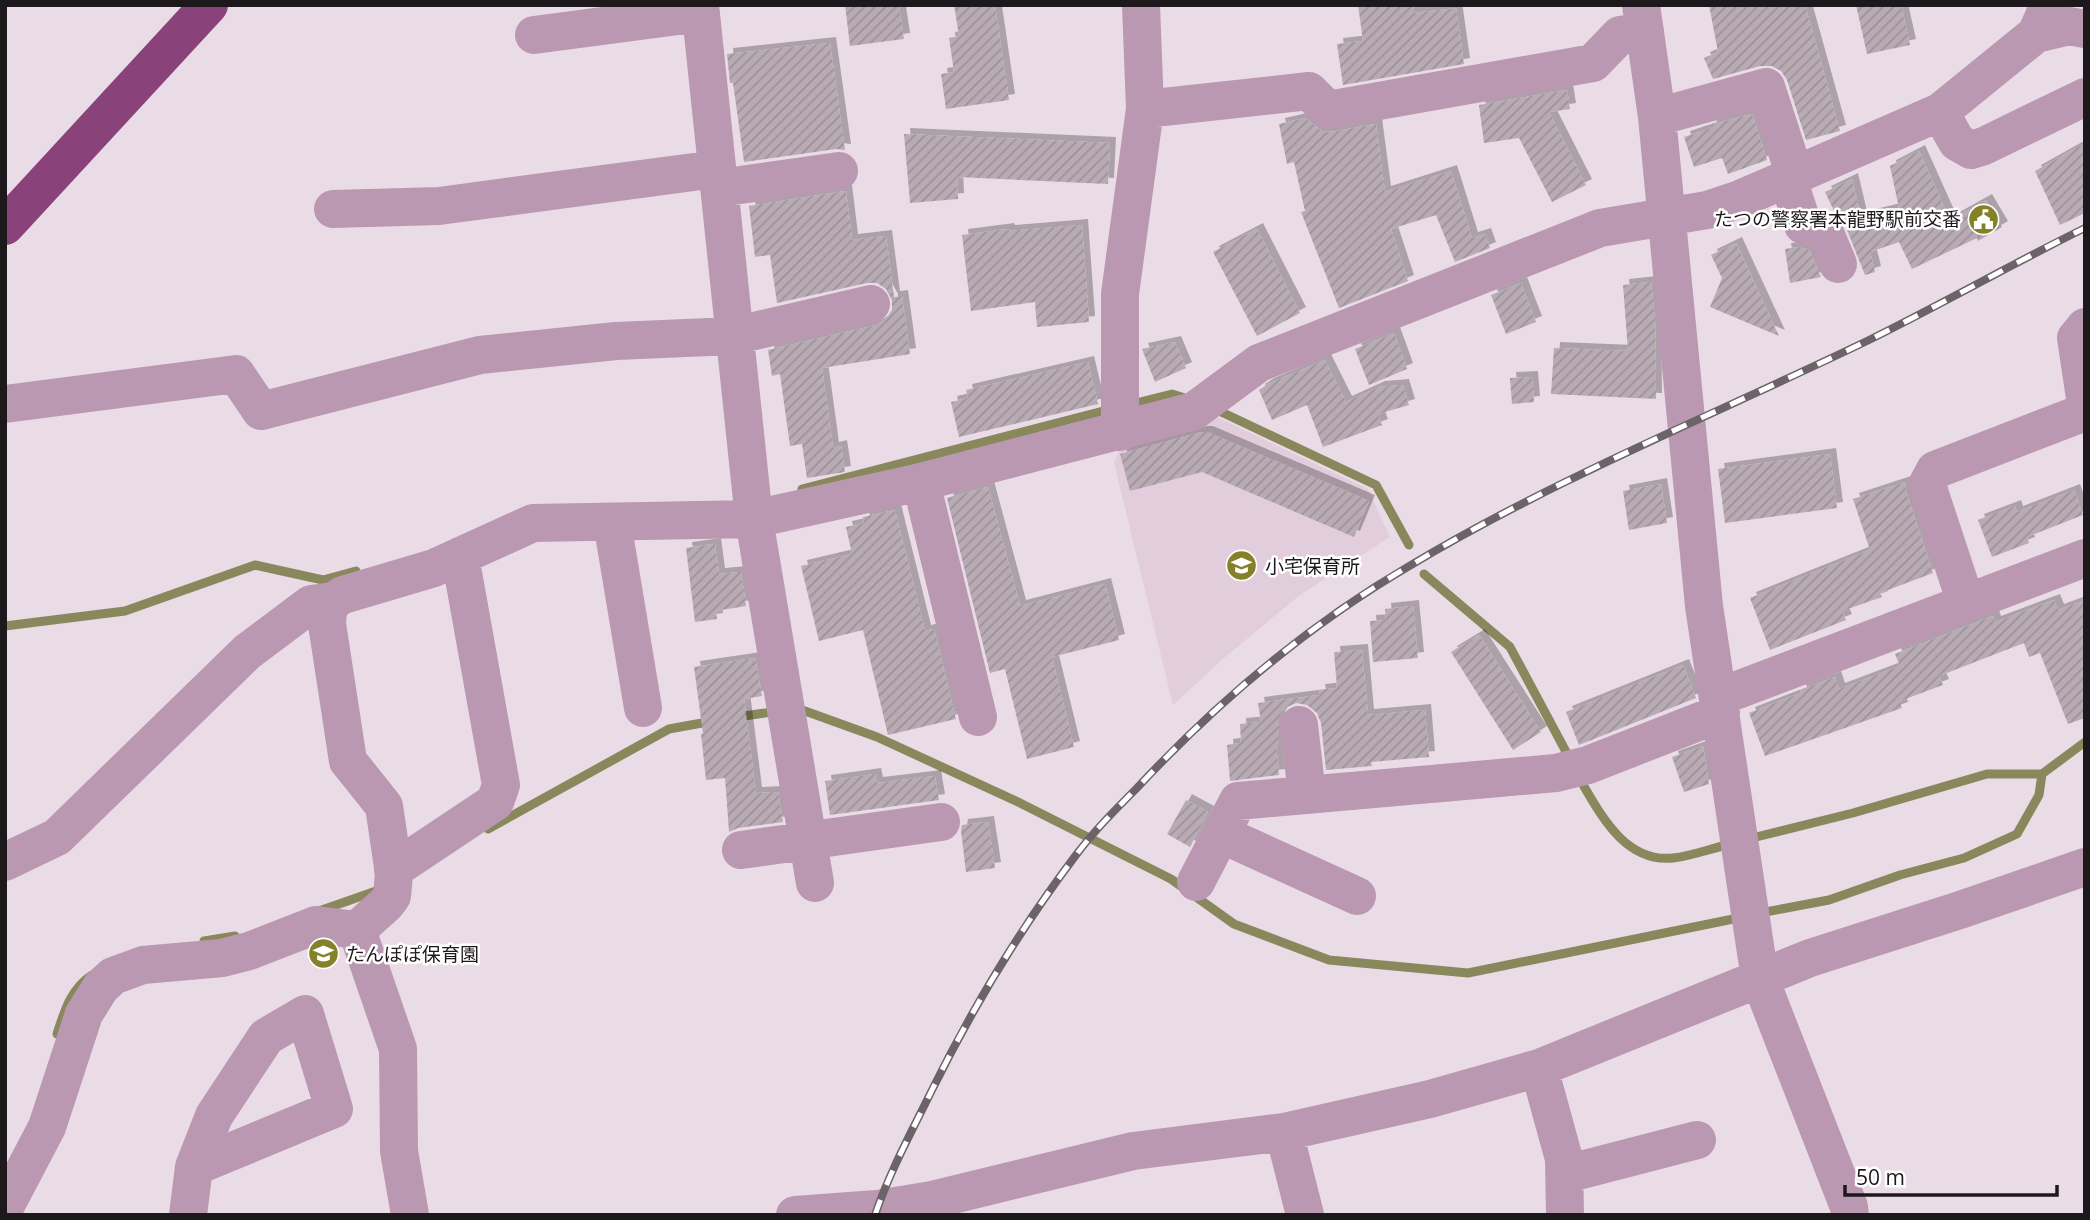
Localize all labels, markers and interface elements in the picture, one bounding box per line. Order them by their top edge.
public building icon: たつの警察署本龍野駅前交番 [1967,202,2001,236]
place label: たつの警察署本龍野駅前交番 [1714,206,1961,232]
school or university icon: 小宅保育所 [1225,549,1259,583]
place label: 小宅保育所 [1265,553,1360,579]
school or university icon: たんぽぽ保育園 [306,937,340,971]
place label: たんぽぽ保育園 [346,941,479,967]
scale bar [1845,1154,2057,1198]
text: 50 m [1856,1163,1905,1191]

